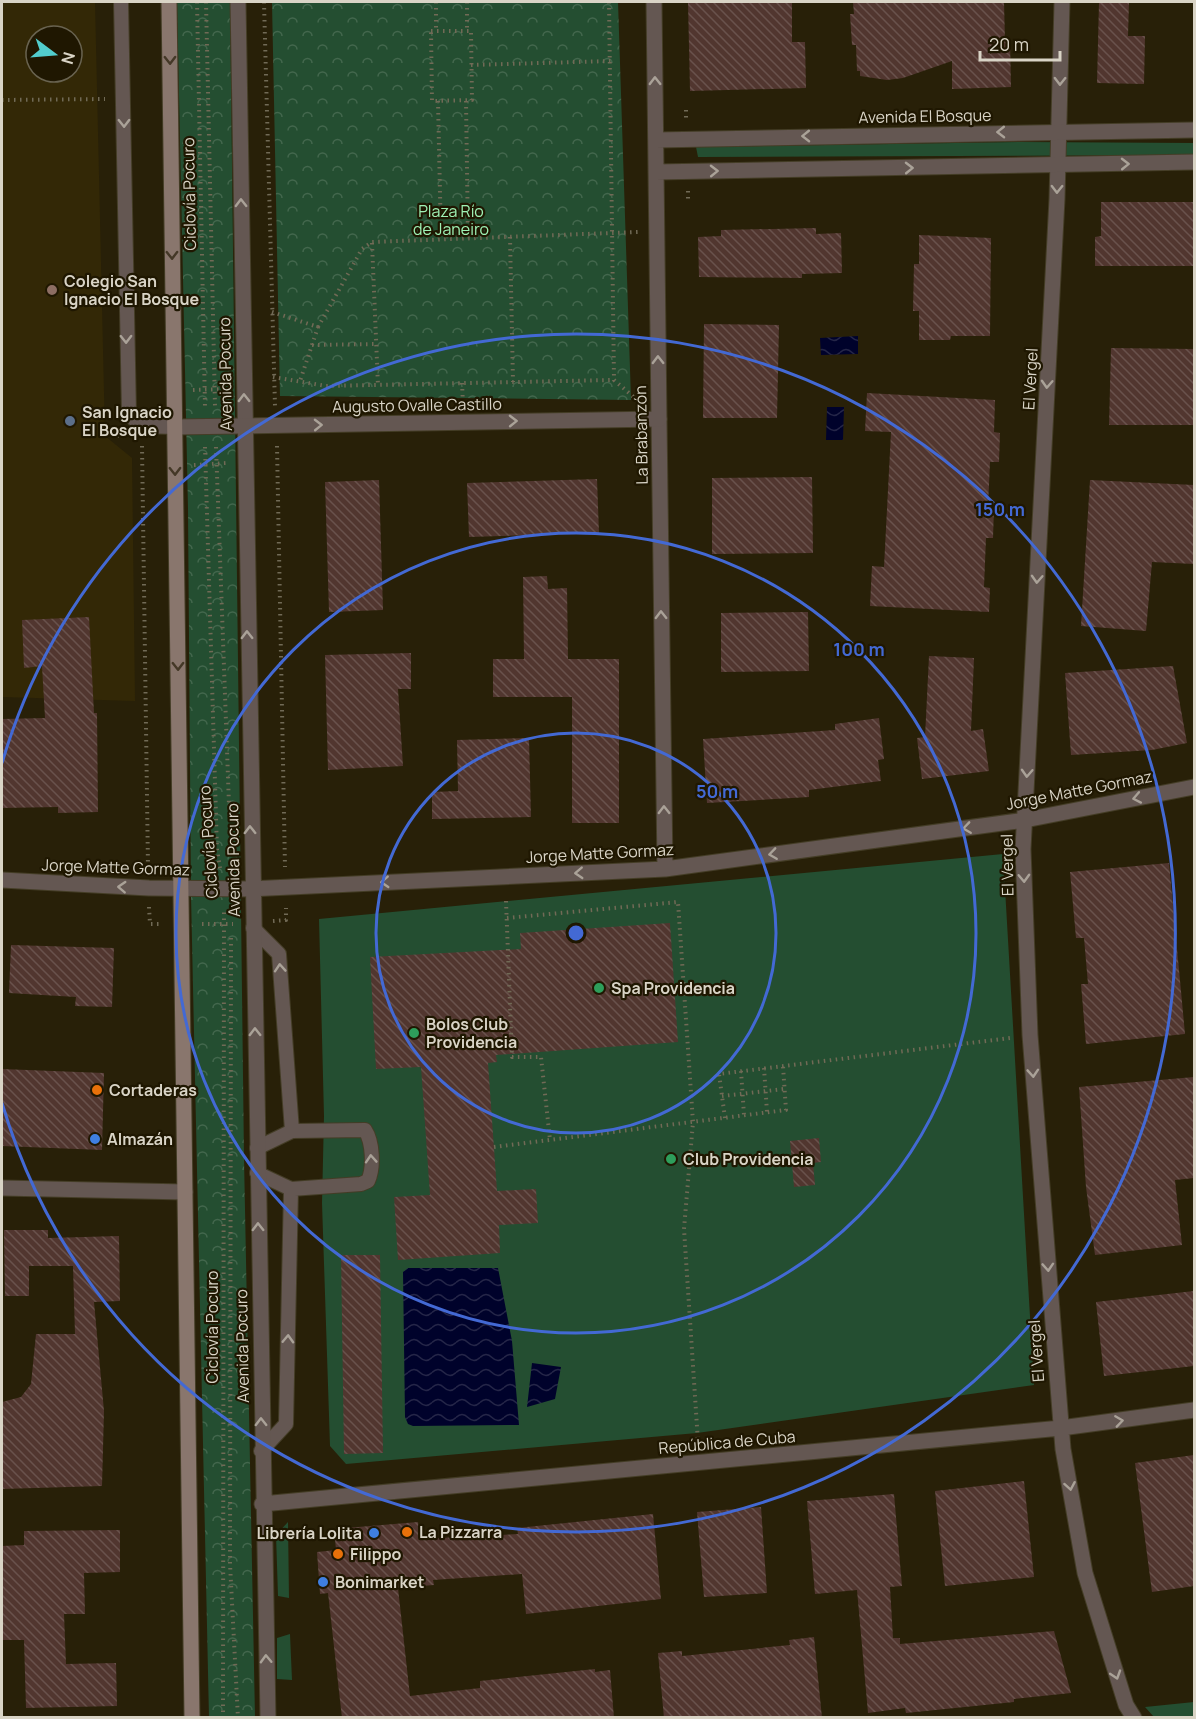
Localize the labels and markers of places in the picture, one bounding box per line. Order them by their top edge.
place label: Colegio San Ignacio El Bosque [64,270,199,310]
marker: Colegio San Ignacio El Bosque [45,283,59,297]
place label: San Ignacio El Bosque [82,401,172,441]
marker: San Ignacio El Bosque [63,414,77,428]
centre of rings [566,923,586,943]
place label: Spa Providencia [611,977,735,999]
marker: Spa Providencia [592,981,606,995]
place label: Bolos Club Providencia [426,1013,517,1053]
marker: Bolos Club Providencia [407,1026,421,1040]
place label: Cortaderas [109,1079,197,1101]
marker: Cortaderas [90,1083,104,1097]
place label: Almazán [107,1128,173,1150]
marker: Almazán [88,1132,102,1146]
place label: Club Providencia [683,1148,814,1170]
marker: Club Providencia [664,1152,678,1166]
place label: La Pizzarra [419,1521,502,1543]
place label: Librería Lolita [256,1522,362,1544]
marker: La Pizzarra [400,1525,414,1539]
marker: Librería Lolita [367,1526,381,1540]
place label: Filippo [350,1543,402,1565]
marker: Filippo [331,1547,345,1561]
place label: Bonimarket [335,1571,425,1593]
marker: Bonimarket [316,1575,330,1589]

